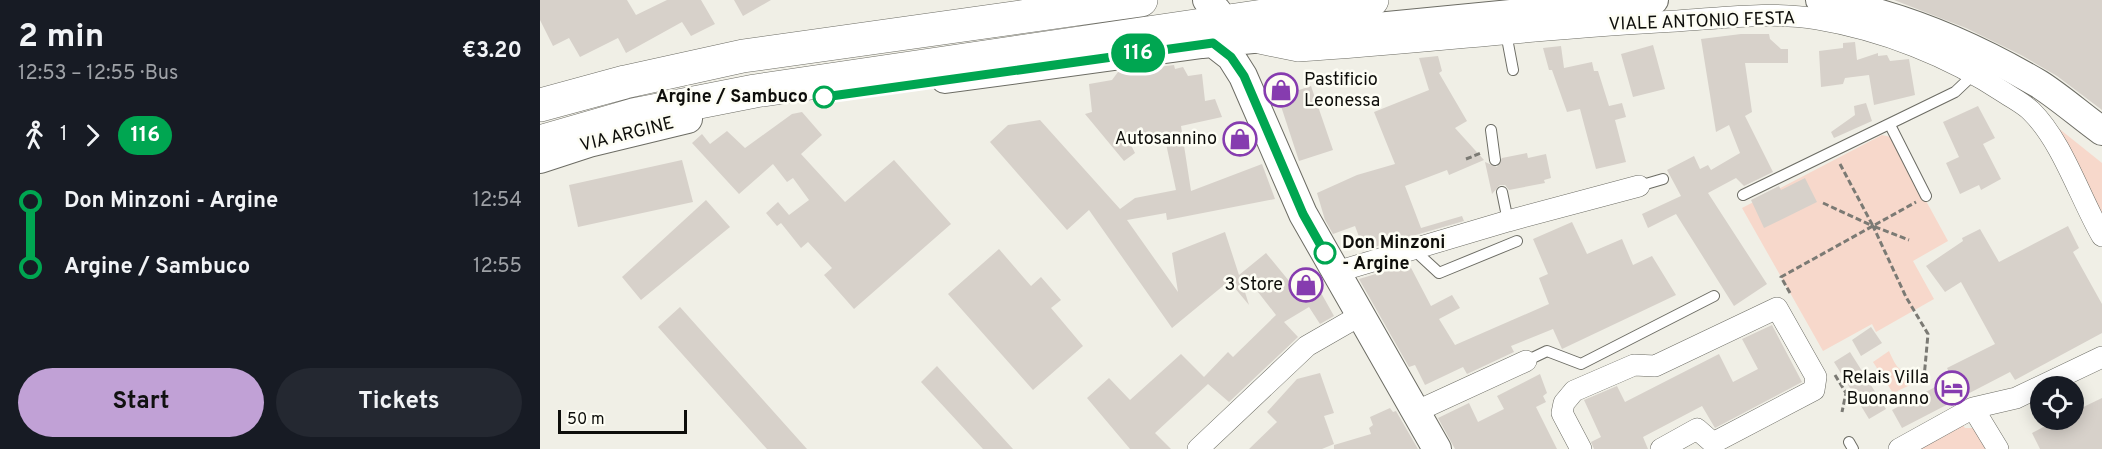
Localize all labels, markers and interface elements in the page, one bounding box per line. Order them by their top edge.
street label: VIALE ANTONIO FESTA [1608,7,1796,37]
text: 2 min [18,17,104,59]
line badge: 116 [1104,34,1172,72]
text: €3.20 [462,38,522,65]
text: 116 [1123,40,1153,67]
text: 12:53 – 12:55 · Bus [18,61,178,87]
place label: Pastificio Leonessa [1304,69,1380,113]
shop icon: Pastificio Leonessa [1263,72,1299,108]
place label: Argine / Sambuco [656,86,808,109]
marker: Argine / Sambuco [813,86,835,108]
street label: VIA ARGINE [578,112,676,158]
icon: walk [18,119,51,152]
icon: forward [76,119,109,152]
shop icon: Autosannino [1222,121,1258,157]
text: 1 [60,122,67,148]
text: 116 [130,122,160,149]
place label: Autosannino [1115,128,1217,151]
text: Don Minzoni - Argine [64,188,278,215]
text: 12:54 [473,188,522,214]
place label: Don Minzoni - Argine [1342,232,1445,276]
marker: Don Minzoni - Argine [1314,242,1336,264]
text: Argine / Sambuco [64,254,250,281]
text: 12:55 [473,254,522,280]
shop icon: 3 Store [1288,267,1324,303]
place label: 3 Store [1225,274,1283,297]
place label: Relais Villa Buonanno [1842,367,1929,411]
button: Start [18,368,264,437]
button: Tickets [276,368,522,437]
hotel icon: Relais Villa Buonanno [1934,370,1970,406]
map controls [2030,376,2084,430]
button: locate [2030,376,2084,430]
scale bar [558,407,687,434]
text: 50 m [567,410,605,430]

